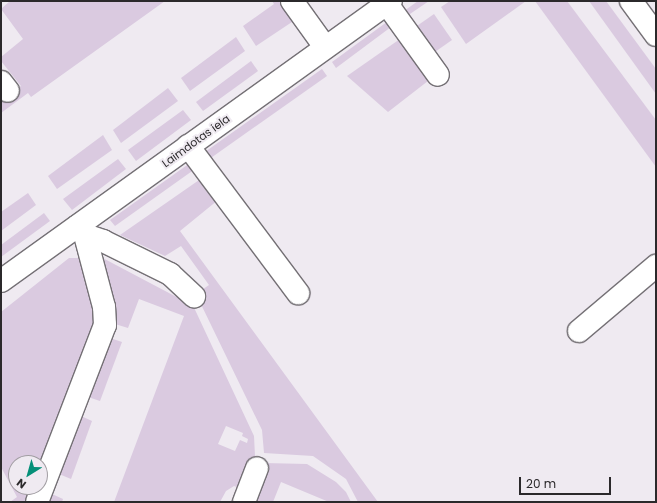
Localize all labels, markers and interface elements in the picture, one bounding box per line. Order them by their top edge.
street label: Laimdotas iela [160,112,232,170]
north arrow [8,455,48,495]
scale bar [521,469,613,495]
text: N [13,475,30,493]
text: 20 m [526,475,556,492]

